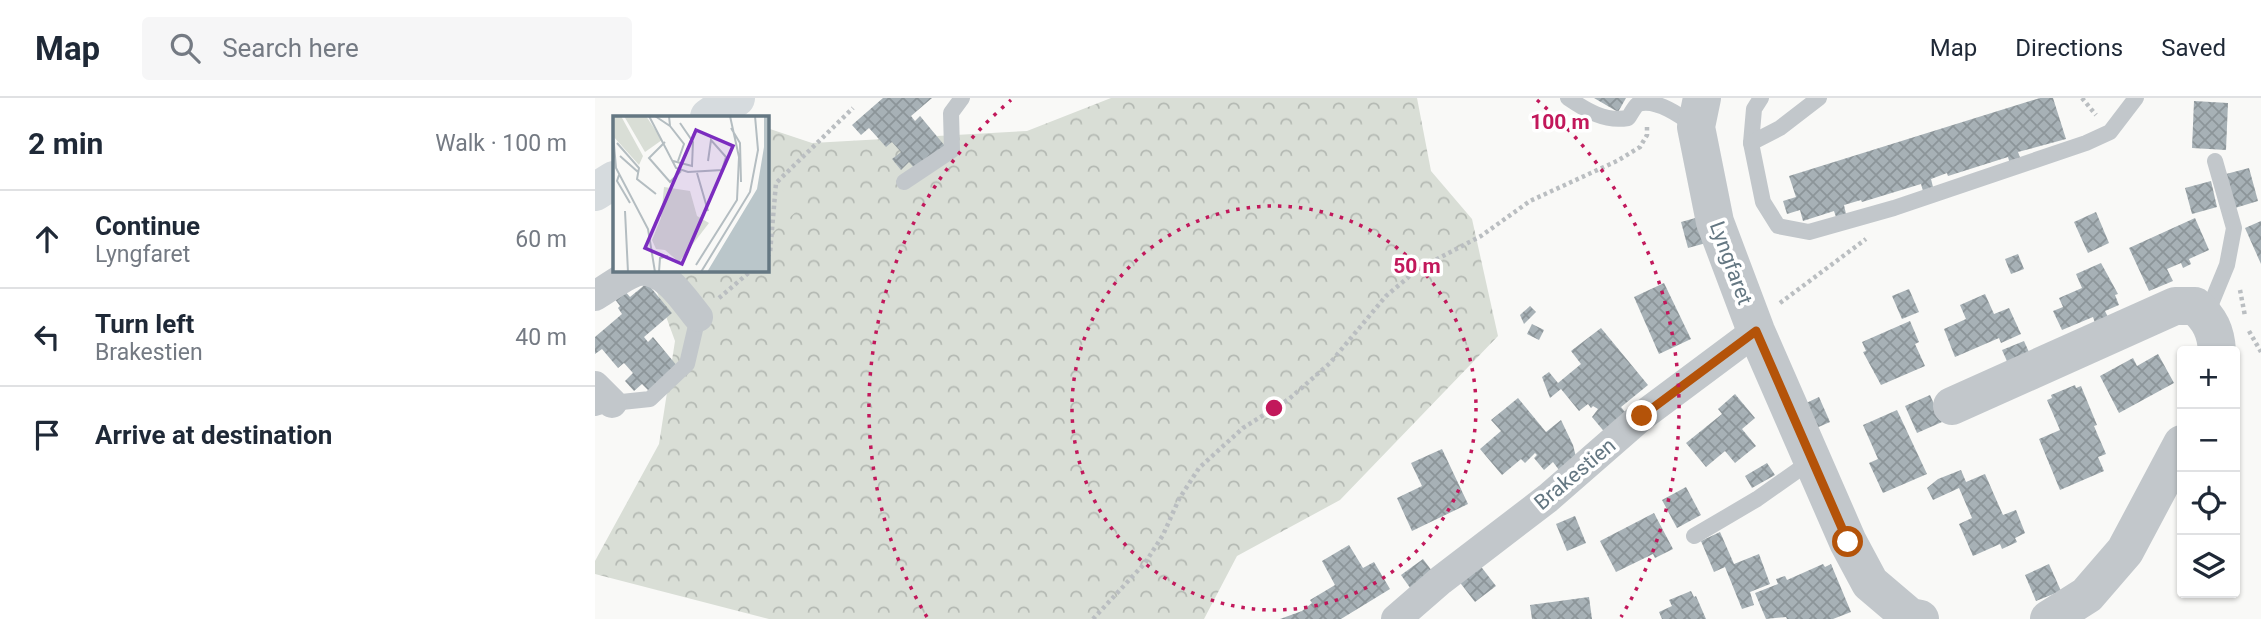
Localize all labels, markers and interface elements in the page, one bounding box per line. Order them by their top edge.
search box [142,17,632,80]
text: Map [35,29,100,68]
icon: search [166,29,204,67]
text: Search here [222,33,359,63]
text: Map [1930,34,1977,62]
text: Directions [2015,34,2123,62]
text: Saved [2161,34,2226,62]
text: 100 m [1530,110,1590,134]
inset map [613,116,768,271]
text: 2 min [28,126,103,161]
text: Walk · 100 m [435,130,567,157]
text: Continue [95,211,200,241]
street label: Lyngfaret [1705,218,1757,308]
icon: ahead [28,220,66,258]
text: 60 m [515,226,567,253]
text: Lyngfaret [95,241,190,268]
text: 50 m [1393,254,1441,278]
text: Turn left [95,309,194,339]
icon: left [28,318,66,356]
text: 40 m [515,324,567,351]
text: Brakestien [95,339,203,366]
map controls [2177,346,2240,598]
button: + [2177,346,2240,409]
centre of rings [1262,396,1286,420]
route end [1626,400,1657,431]
button: − [2177,409,2240,472]
icon: arrive [28,416,66,454]
text: Arrive at destination [95,420,332,450]
street label: Brakestien [1530,433,1620,515]
button: locate [2177,472,2240,535]
route start [1832,526,1863,557]
button: layers [2177,535,2240,598]

